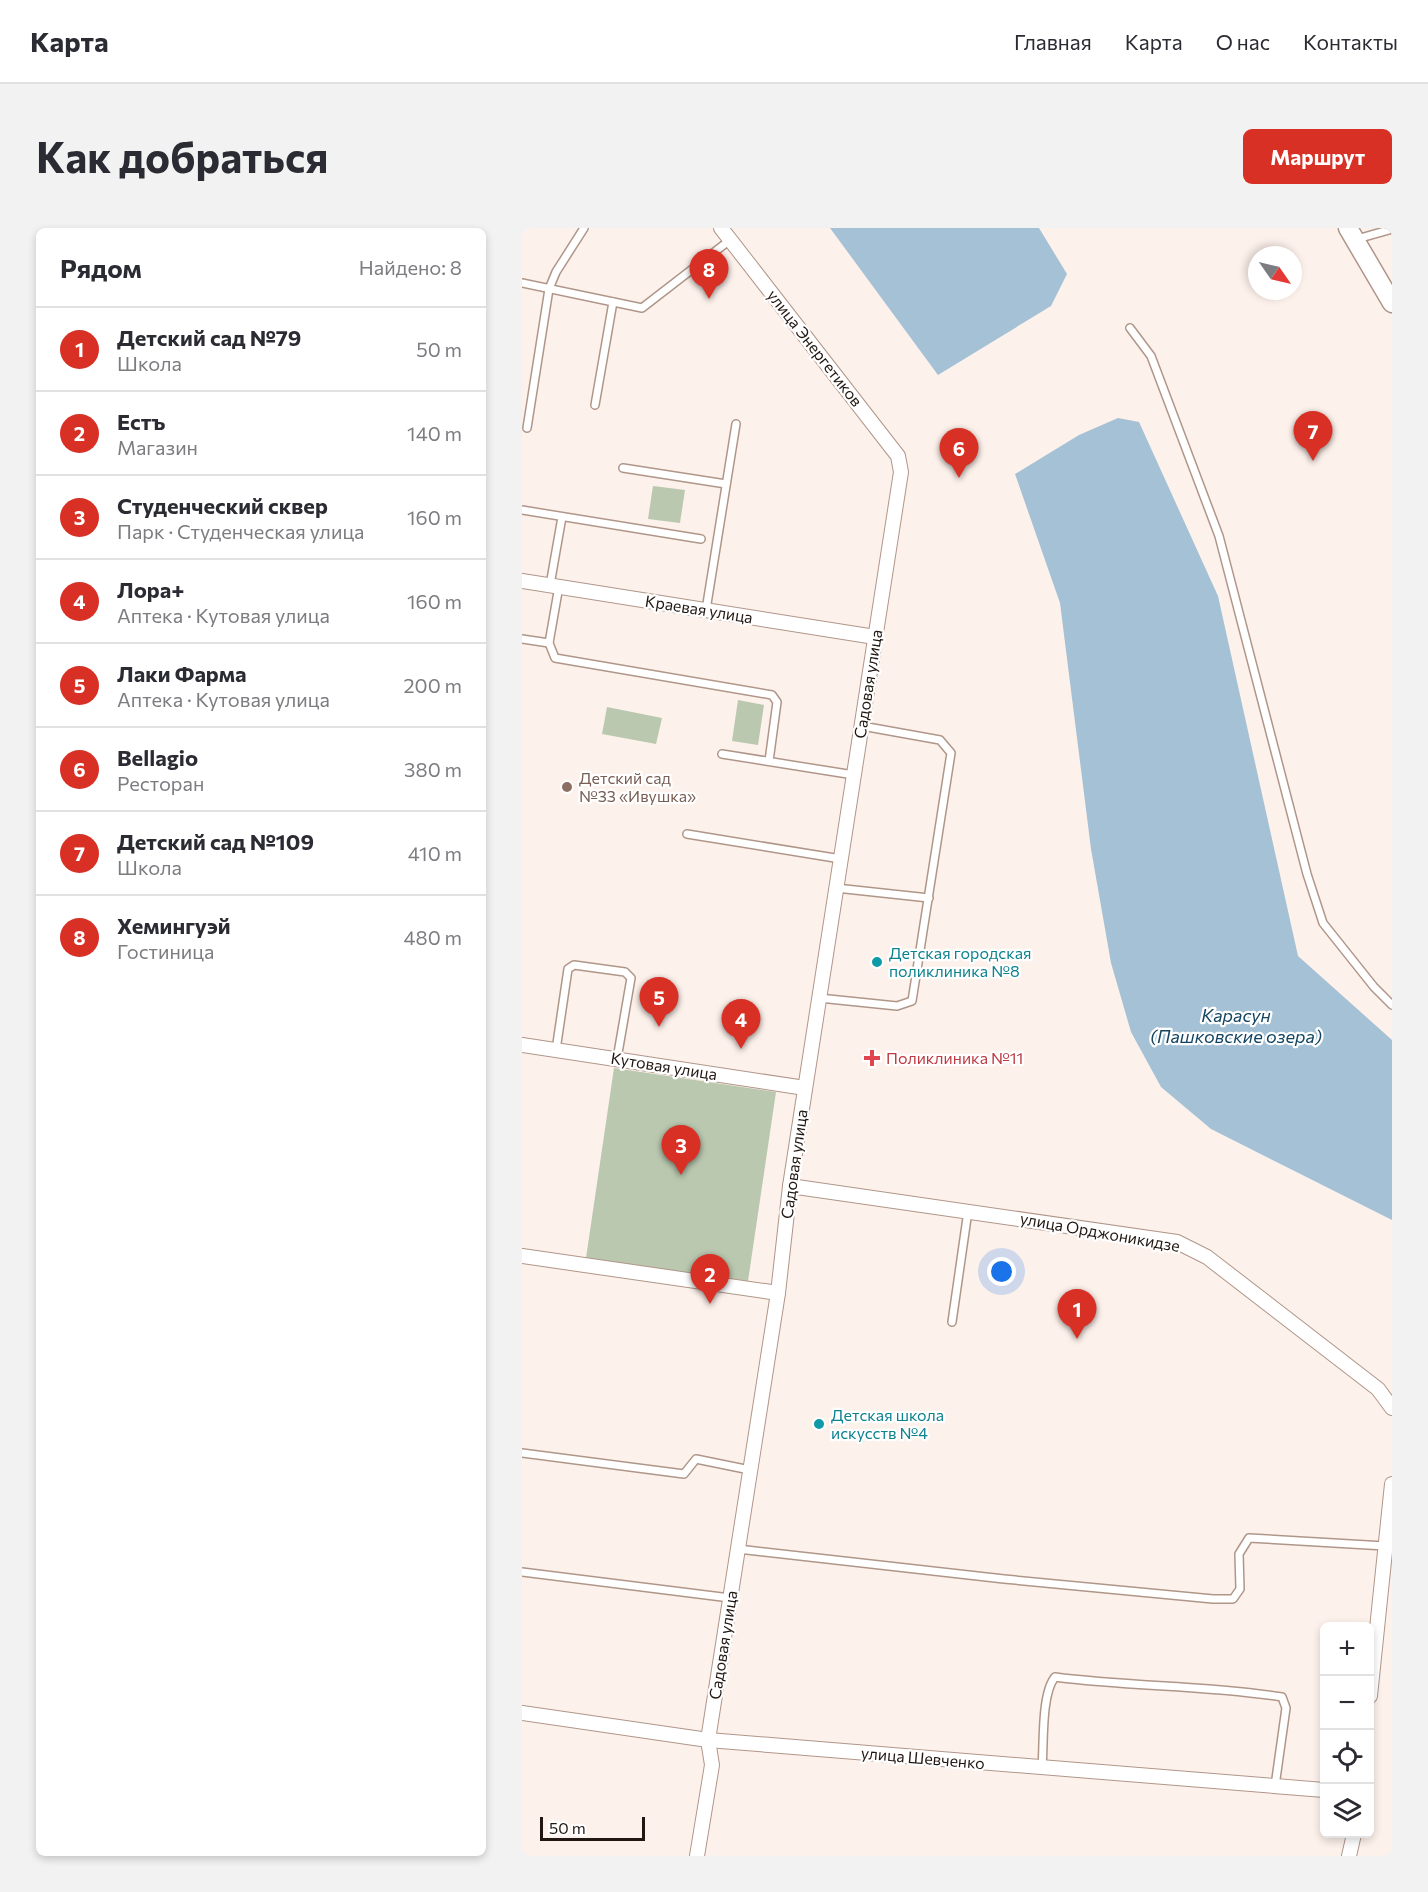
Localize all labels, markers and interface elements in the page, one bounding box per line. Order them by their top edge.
text: Карта [30,24,109,58]
text: Главная [1014,29,1092,54]
text: Карта [1125,29,1183,54]
text: О нас [1216,29,1270,54]
text: Контакты [1303,29,1398,54]
button: Маршрут [1243,129,1392,184]
text: Как добраться [36,130,328,182]
north arrow [1248,246,1302,300]
pin: 8 [690,250,729,299]
text: Рядом [60,252,142,283]
text: Найдено: 8 [359,255,462,279]
street label: улица Энергетиков [764,285,867,410]
text: Детский сад №79 [117,324,301,351]
text: 1 [75,337,84,361]
text: 50 m [416,337,462,361]
text: Школа [117,351,182,375]
text: Естъ [117,408,166,435]
pin: 7 [1294,412,1332,461]
text: 2 [74,421,85,445]
text: 140 m [407,421,462,445]
pin: 6 [940,428,978,478]
text: Магазин [117,435,198,459]
text: Студенческий сквер [117,492,328,519]
text: 3 [74,505,85,529]
text: 160 m [407,505,462,529]
text: Парк · Студенческая улица [117,519,364,543]
text: Лора+ [117,576,184,603]
text: 4 [73,589,86,613]
text: 160 m [407,589,462,613]
street label: Краевая улица [644,591,754,626]
text: Аптека · Кутовая улица [117,603,330,627]
street label: Садовая улица [850,628,886,740]
text: Лаки Фарма [117,660,247,687]
text: 5 [74,673,85,697]
text: 200 m [404,673,462,697]
text: Аптека · Кутовая улица [117,687,330,711]
text: Bellagio [117,744,198,771]
text: 6 [73,757,86,781]
text: 380 m [404,757,462,781]
place label: Детский сад №33 «Ивушка» [579,768,696,805]
text: Ресторан [117,771,204,795]
marker: Детский сад №33 «Ивушка» [560,780,574,794]
text: Детский сад №109 [117,828,314,855]
text: 7 [74,841,85,865]
text: 410 m [408,841,462,865]
text: Школа [117,855,182,879]
text: Хемингуэй [117,912,231,939]
text: 8 [73,925,86,949]
text: 480 m [404,925,462,949]
text: Гостиница [117,939,214,963]
place label: Детская городская поликлиника №8 [889,943,1031,980]
marker: Детская городская поликлиника №8 [870,955,884,969]
pin: 5 [640,978,678,1027]
pin: 4 [722,1000,760,1049]
water label: Карасун (Пашковские озера) [1150,1004,1322,1047]
street label: Кутовая улица [610,1048,719,1083]
place label: Поликлиника №11 [886,1048,1023,1067]
marker: Поликлиника №11 [863,1049,881,1067]
street label: Садовая улица [776,1108,811,1220]
pin: 3 [662,1126,700,1175]
street label: улица Орджоникидзе [1019,1208,1182,1255]
pin: 2 [690,1254,729,1304]
your location [987,1257,1016,1286]
pin: 1 [1058,1290,1096,1339]
place label: Детская школа искусств №4 [831,1405,944,1442]
marker: Детская школа искусств №4 [812,1417,826,1431]
street label: Садовая улица [705,1589,741,1701]
map controls [1320,1622,1374,1838]
button: + [1320,1622,1374,1676]
button: − [1320,1676,1374,1730]
button: locate [1320,1730,1374,1784]
street label: улица Шевченко [860,1743,986,1772]
button: layers [1320,1784,1374,1838]
scale bar [540,1814,645,1842]
text: 50 m [549,1818,586,1837]

